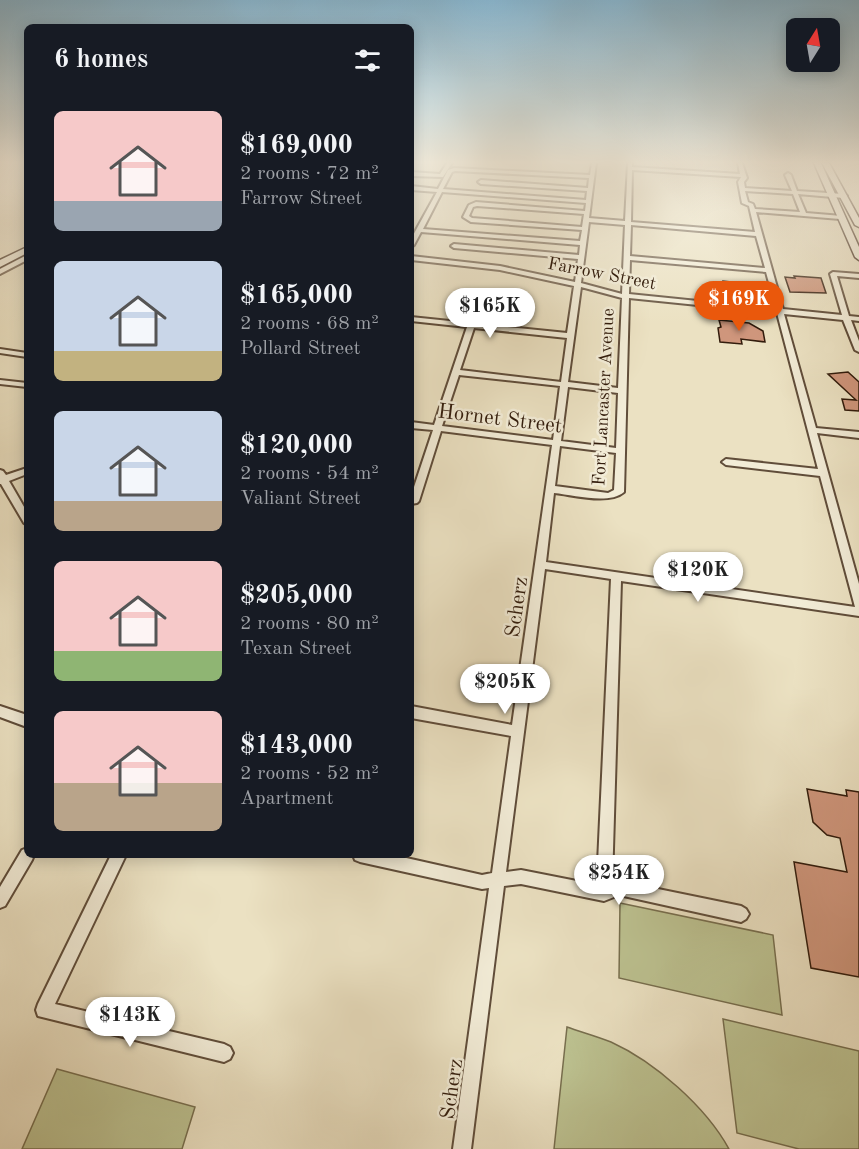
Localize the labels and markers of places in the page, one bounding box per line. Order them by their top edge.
pin: $169K [697,281,781,332]
pin: $165K [448,288,532,339]
pin: $120K [656,552,740,603]
pin: $205K [463,664,547,715]
pin: $254K [577,855,661,906]
pin: $143K [88,997,172,1048]

